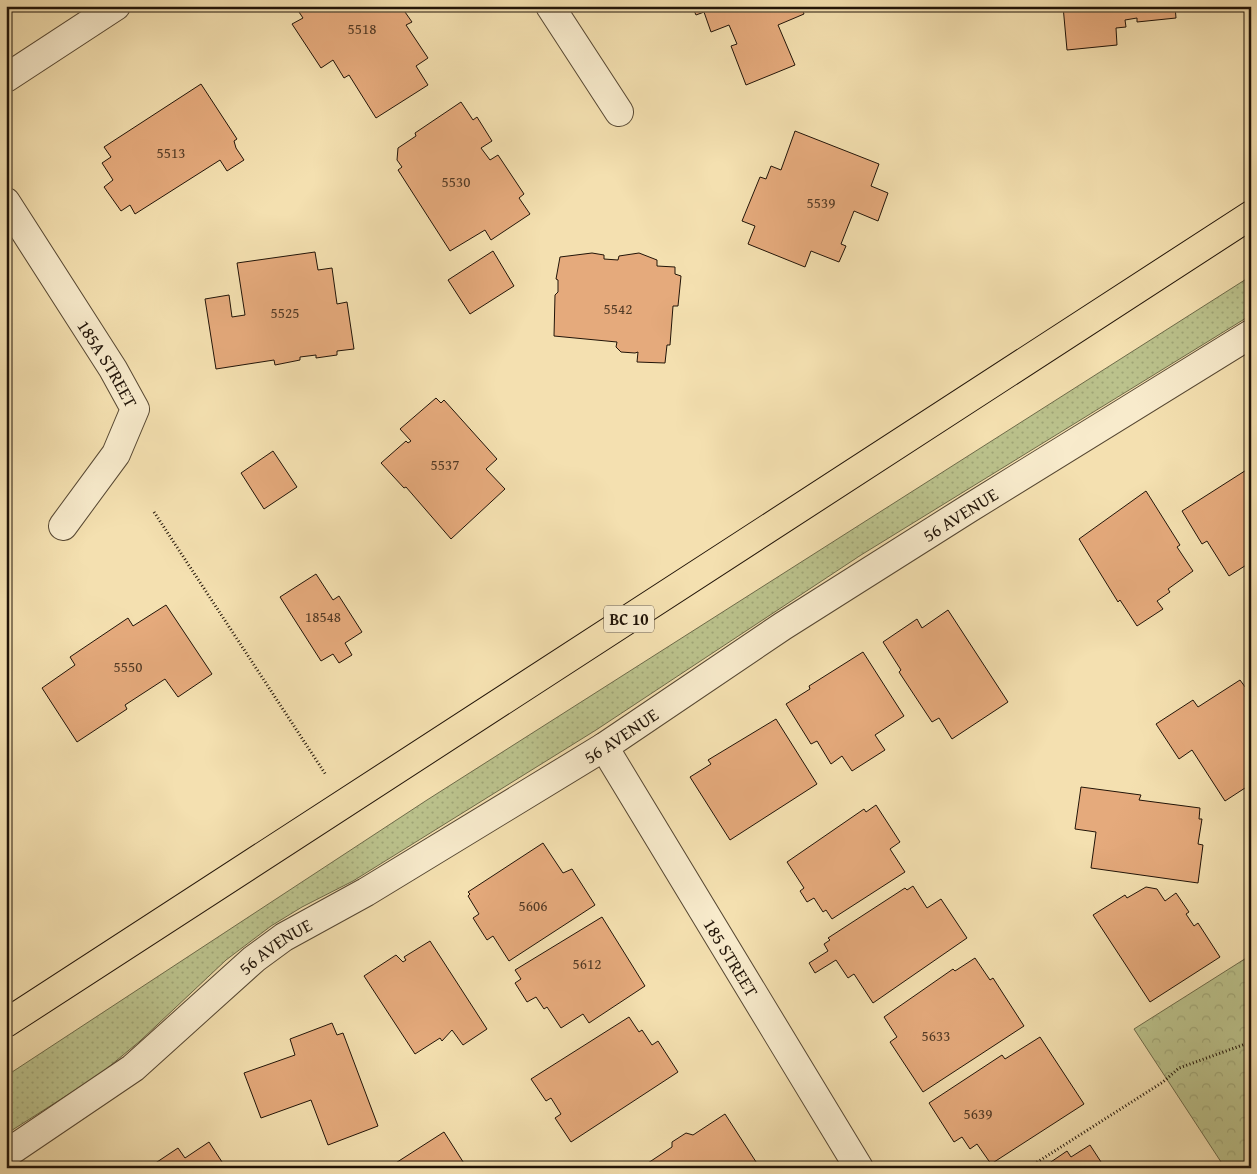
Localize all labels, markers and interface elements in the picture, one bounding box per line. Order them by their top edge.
house number: 5518 [348,18,376,39]
house number: 5513 [157,142,185,163]
house number: 5530 [442,171,470,192]
house number: 5539 [807,192,835,213]
house number: 5542 [604,298,632,319]
house number: 5525 [271,302,299,323]
street label: 185A STREET [71,314,145,412]
house number: 5537 [431,454,459,475]
street label: 56 AVENUE [917,480,1003,548]
house number: 18548 [305,606,341,627]
road number: BC 10 [604,606,654,632]
house number: 5550 [114,656,142,677]
street label: 56 AVENUE [578,701,663,770]
house number: 5606 [519,895,547,916]
street label: 56 AVENUE [232,911,317,981]
street label: 185 STREET [697,913,766,1002]
house number: 5612 [573,953,601,974]
house number: 5633 [922,1025,950,1046]
house number: 5639 [964,1103,992,1124]

